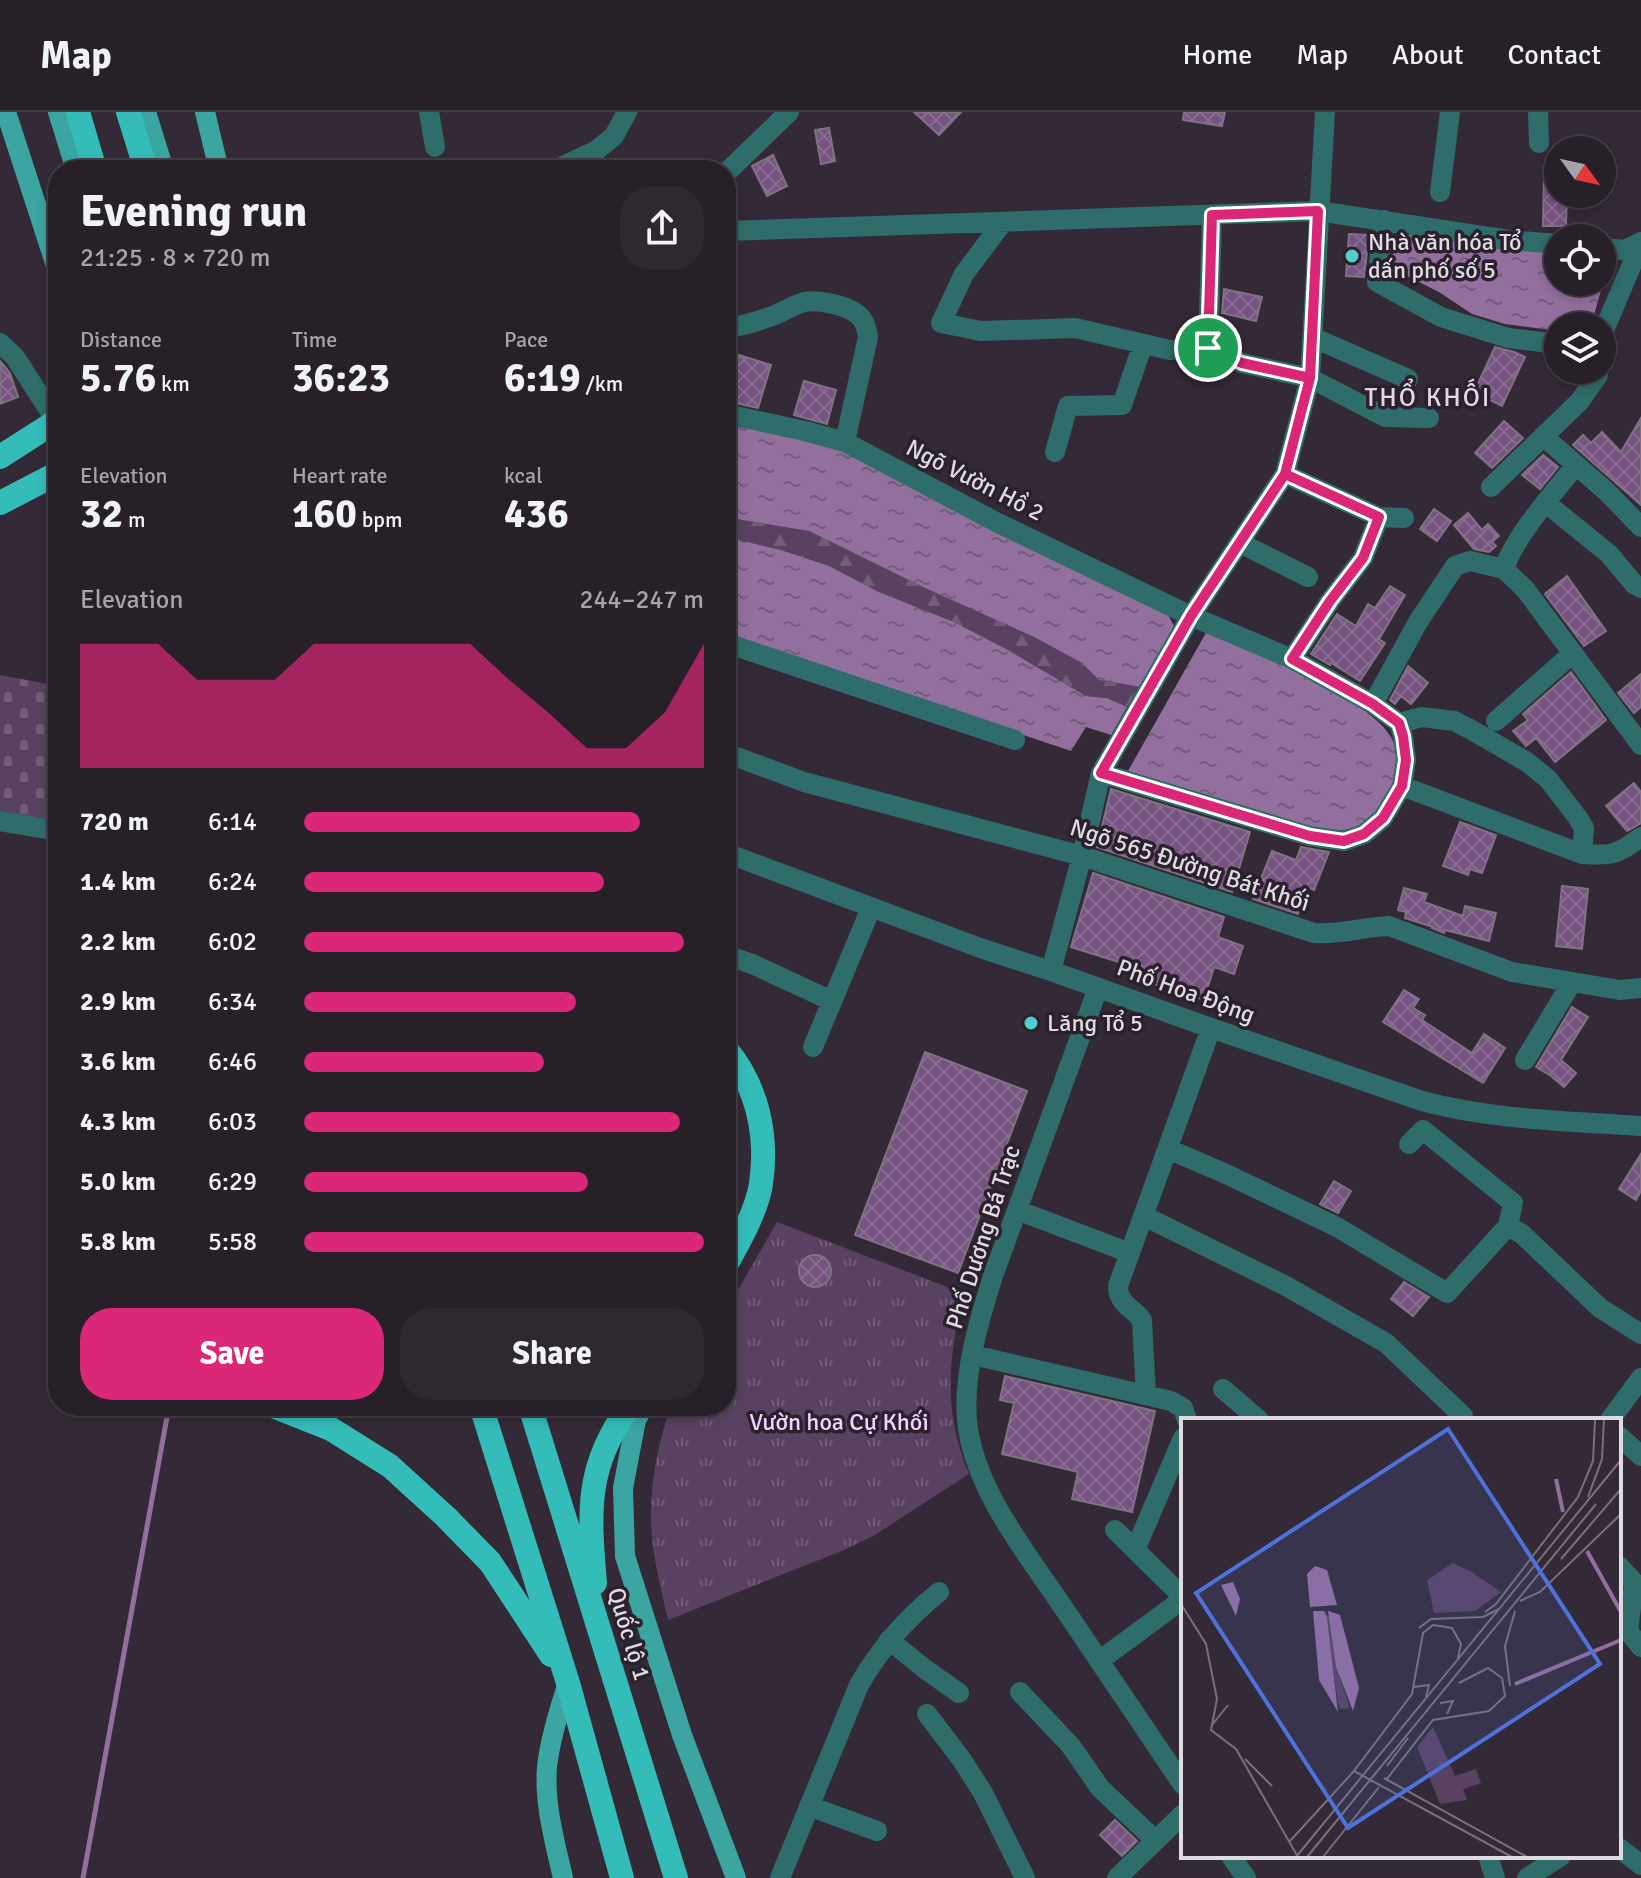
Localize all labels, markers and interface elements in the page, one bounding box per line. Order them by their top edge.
text: Map [40,32,112,79]
text: Home [1183,38,1252,72]
text: Map [1296,38,1348,72]
text: About [1392,38,1464,72]
text: Contact [1508,38,1601,72]
north arrow [1544,136,1616,208]
map controls [1544,136,1616,384]
text: Evening run [80,185,307,239]
button: share [620,186,704,270]
button: locate [1544,224,1616,296]
place label: Nhà văn hóa Tổ dấn phố số 5 [1368,227,1522,285]
text: 21:25 · 8 × 720 m [80,242,271,274]
marker: Nhà văn hóa Tổ dấn phố số 5 [1343,247,1361,265]
button: layers [1544,312,1616,384]
pin [1174,314,1242,382]
text: Distance [80,326,162,353]
text: Time [292,326,337,353]
text: Pace [504,326,548,353]
icon: arrive [1186,326,1230,370]
text: 5.76 [80,353,156,403]
text: 36:23 [292,353,390,403]
text: 6:19 [504,353,581,403]
text: km [156,370,190,397]
text: /km [581,370,623,397]
district label: THỔ KHỐI [1365,378,1491,414]
street label: Ngõ Vườn Hồ 2 [901,432,1049,528]
text: Elevation [80,462,168,489]
text: Heart rate [292,462,387,489]
text: kcal [504,462,543,489]
text: 32 [80,489,123,539]
text: 160 [292,489,357,539]
text: 436 [504,489,569,539]
text: m [123,506,146,533]
text: bpm [357,506,402,533]
text: Elevation [80,584,184,616]
text: 244–247 m [580,584,704,616]
text: 720 m [80,806,149,838]
text: 6:14 [208,806,257,838]
street label: Ngõ 565 Đường Bát Khối [1066,812,1314,918]
text: 1.4 km [80,866,156,898]
text: 6:24 [208,866,257,898]
text: 2.2 km [80,926,156,958]
text: 6:02 [208,926,257,958]
street label: Phố Hoa Động [1113,952,1259,1030]
text: 2.9 km [80,986,156,1018]
text: 6:34 [208,986,257,1018]
place label: Lăng Tổ 5 [1047,1008,1143,1038]
marker: Lăng Tổ 5 [1022,1014,1040,1032]
text: 3.6 km [80,1046,156,1078]
text: 6:46 [208,1046,257,1078]
text: 4.3 km [80,1106,156,1138]
text: 6:03 [208,1106,257,1138]
street label: Phố Dương Bá Trạc [939,1141,1027,1333]
text: 5.0 km [80,1166,156,1198]
text: 6:29 [208,1166,257,1198]
text: 5.8 km [80,1226,156,1258]
text: 5:58 [208,1226,257,1258]
button: Save [80,1308,384,1400]
button: Share [400,1308,704,1400]
park label: Vườn hoa Cự Khối [749,1407,929,1437]
inset map [1181,1418,1621,1858]
street label: Quốc lộ 1 [601,1584,657,1684]

